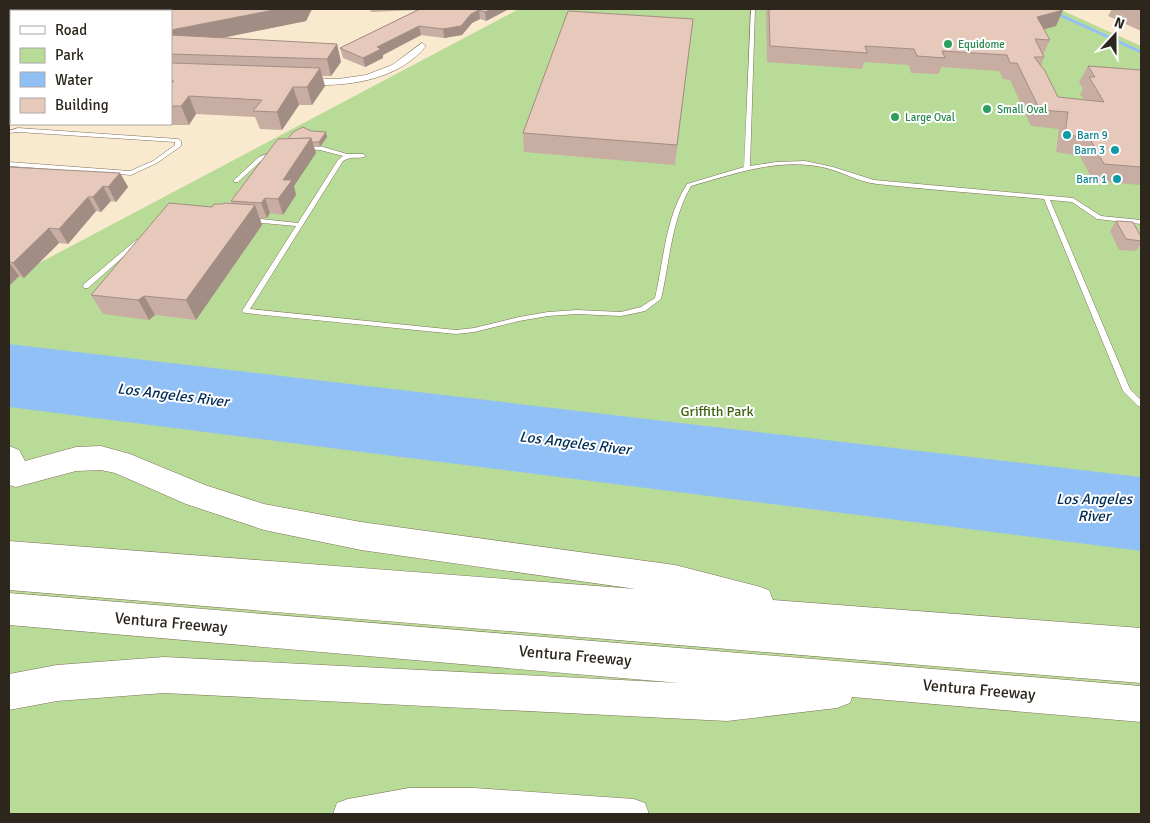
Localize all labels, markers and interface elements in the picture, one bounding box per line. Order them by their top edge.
legend [10,10,172,125]
north arrow [1090,10,1140,60]
text: N [1112,14,1127,33]
text: Road [55,21,87,39]
marker: Equidome [942,38,954,50]
place label: Equidome [958,38,1005,51]
text: Park [55,46,84,64]
text: Water [55,71,93,89]
text: Building [55,96,109,114]
marker: Small Oval [981,103,993,115]
place label: Small Oval [997,103,1047,116]
marker: Large Oval [889,111,901,123]
place label: Large Oval [905,111,955,124]
marker: Barn 9 [1061,129,1073,141]
place label: Barn 9 [1077,129,1108,142]
place label: Barn 3 [1074,144,1105,157]
marker: Barn 3 [1109,144,1121,156]
place label: Barn 1 [1076,173,1107,186]
marker: Barn 1 [1111,173,1123,185]
water label: Los Angeles River [116,379,232,411]
park label: Griffith Park [681,403,753,420]
water label: Los Angeles River [518,427,634,459]
water label: Los Angeles River [1056,490,1134,525]
street label: Ventura Freeway [114,608,229,638]
street label: Ventura Freeway [518,641,633,671]
street label: Ventura Freeway [922,675,1037,705]

